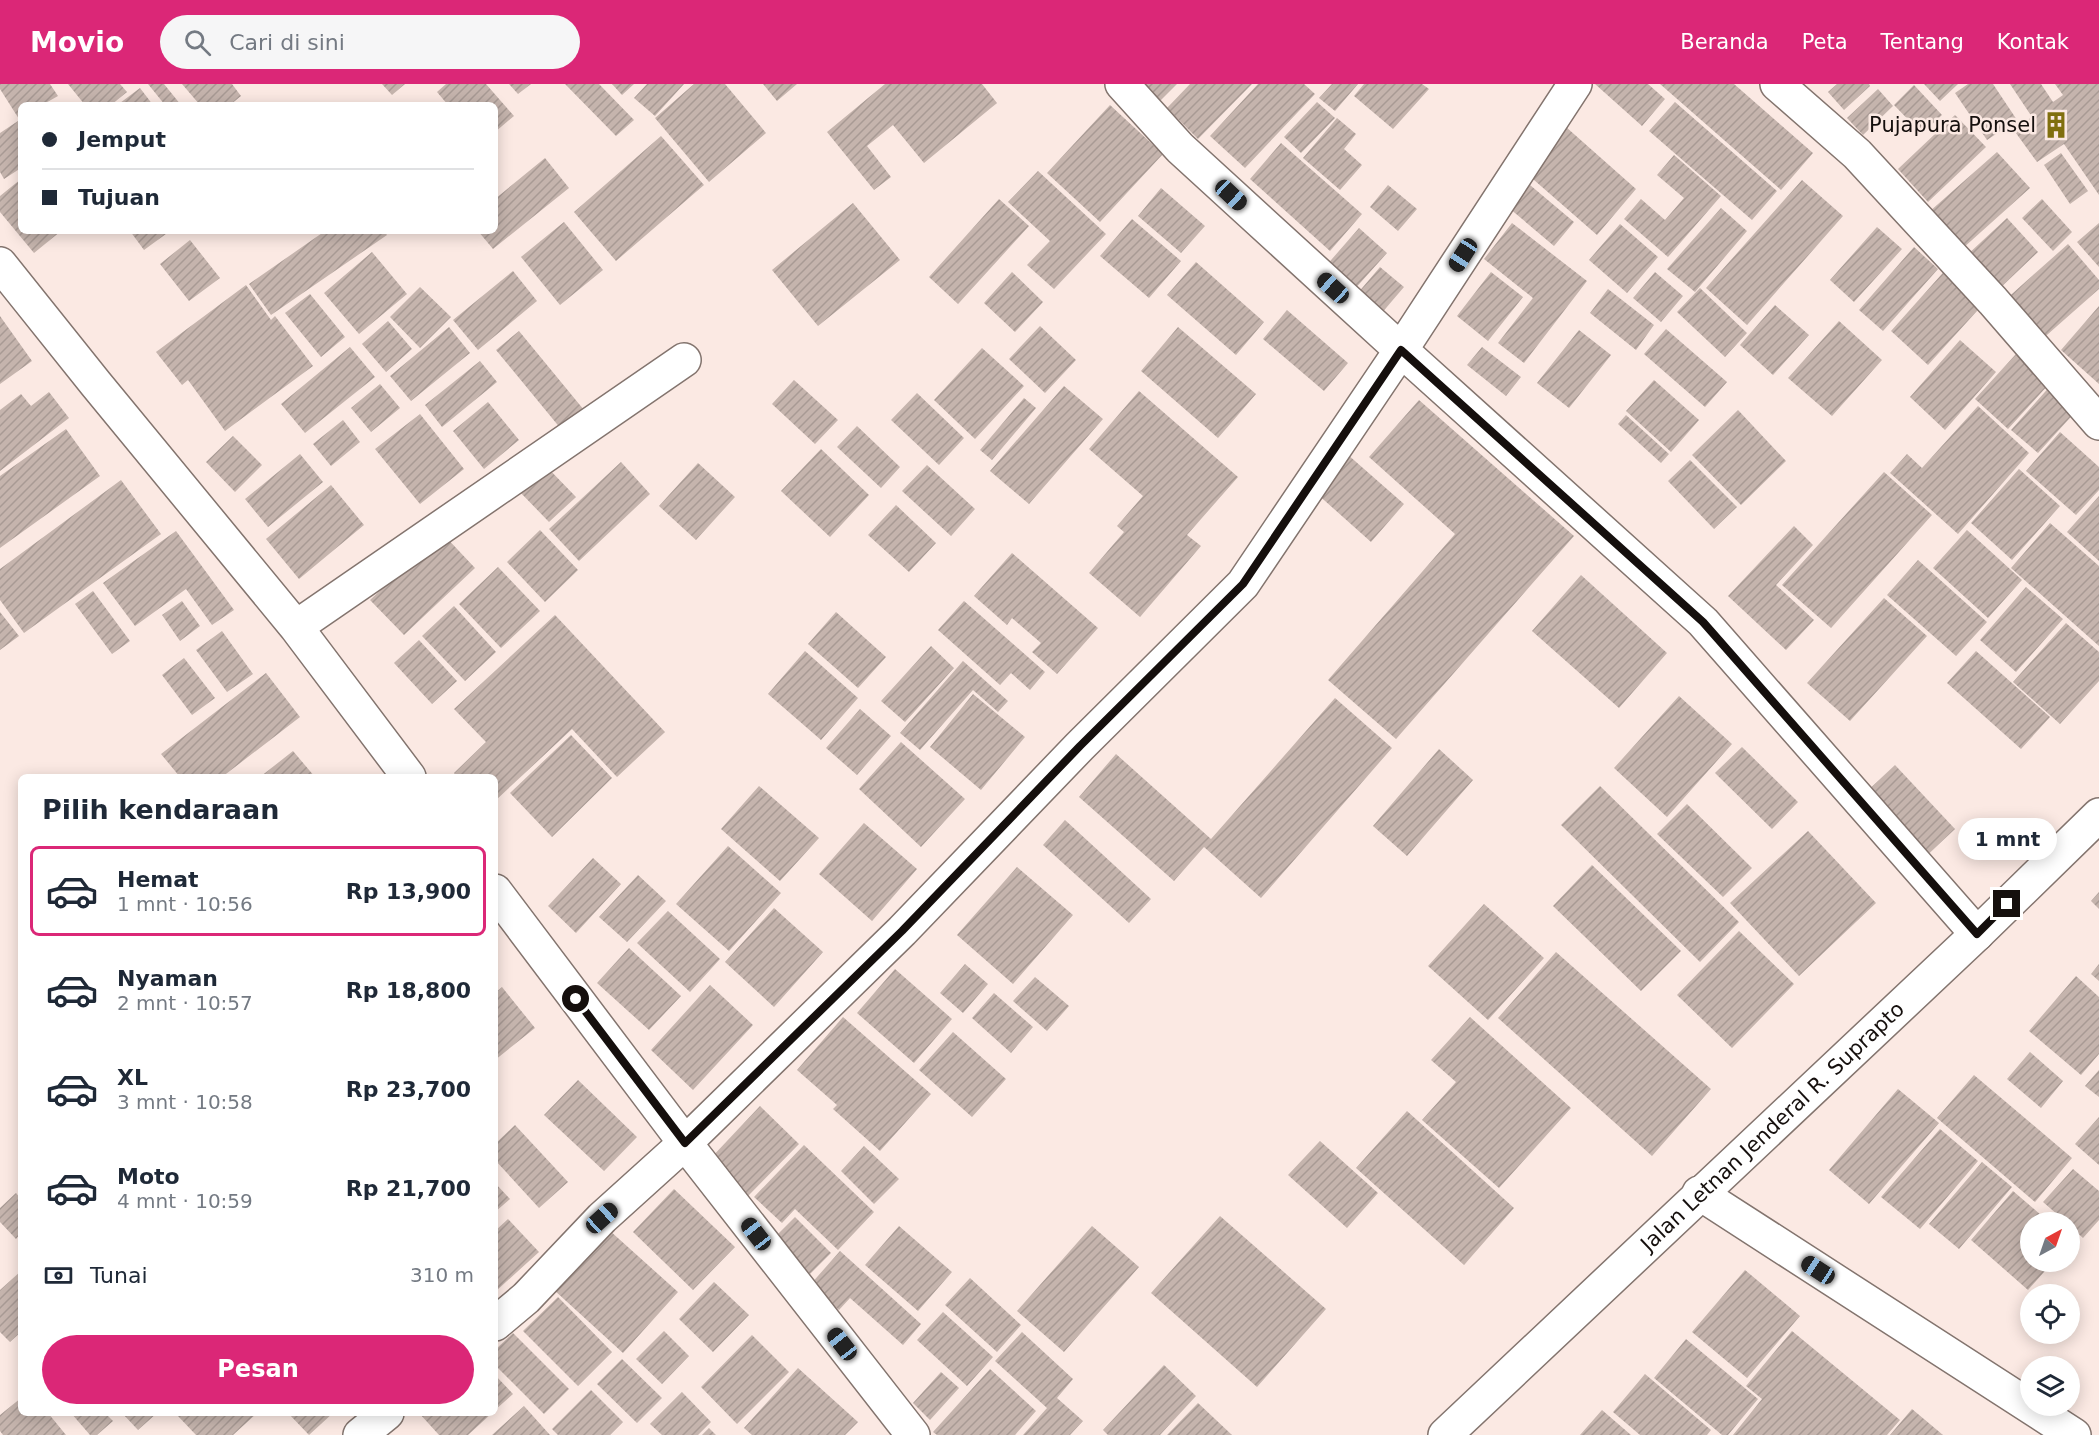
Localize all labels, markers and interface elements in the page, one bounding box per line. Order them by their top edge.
search box [160,15,580,69]
text: Movio [30,26,124,59]
icon: search [181,26,214,59]
text: Cari di sini [229,30,345,55]
text: Beranda [1680,30,1769,54]
text: Peta [1802,30,1848,54]
text: Tentang [1881,30,1964,54]
text: Kontak [1997,30,2069,54]
building icon: Pujapura Ponsel [2041,110,2071,140]
place label: Pujapura Ponsel [1869,113,2036,137]
text: Jemput [78,127,166,152]
car [1212,176,1250,214]
text: Tujuan [78,185,160,210]
car [1446,235,1480,275]
car [1314,269,1352,307]
text: Pilih kendaraan [42,794,279,825]
callout: 1 mnt [1958,817,2056,859]
text: 1 mnt [1975,827,2040,851]
icon: car [45,864,99,918]
text: Hemat [117,867,199,892]
text: Rp 13,900 [346,879,471,904]
route end [1993,890,2020,917]
text: 1 mnt · 10:56 [117,892,253,916]
icon: car [45,963,99,1017]
text: Nyaman [117,966,218,991]
text: Rp 18,800 [346,978,471,1003]
route start [562,985,589,1012]
text: 2 mnt · 10:57 [117,991,253,1015]
street label: Jalan Letnan Jenderal R. Suprapto [1635,997,1909,1257]
icon: car [45,1062,99,1116]
text: XL [117,1065,148,1090]
text: Rp 23,700 [346,1077,471,1102]
text: 3 mnt · 10:58 [117,1090,253,1114]
icon: car [45,1161,99,1215]
text: Moto [117,1164,180,1189]
text: Rp 21,700 [346,1176,471,1201]
text: 4 mnt · 10:59 [117,1189,253,1213]
car [583,1199,621,1237]
north arrow [2020,1212,2080,1272]
map controls [2020,1212,2080,1416]
car [738,1214,774,1254]
car [1798,1253,1838,1287]
icon: cash [42,1259,75,1292]
text: Tunai [90,1263,148,1288]
text: 310 m [410,1263,474,1287]
button: locate [2020,1284,2080,1344]
car [824,1324,860,1364]
button: Pesan [42,1335,474,1404]
button: layers [2020,1356,2080,1416]

